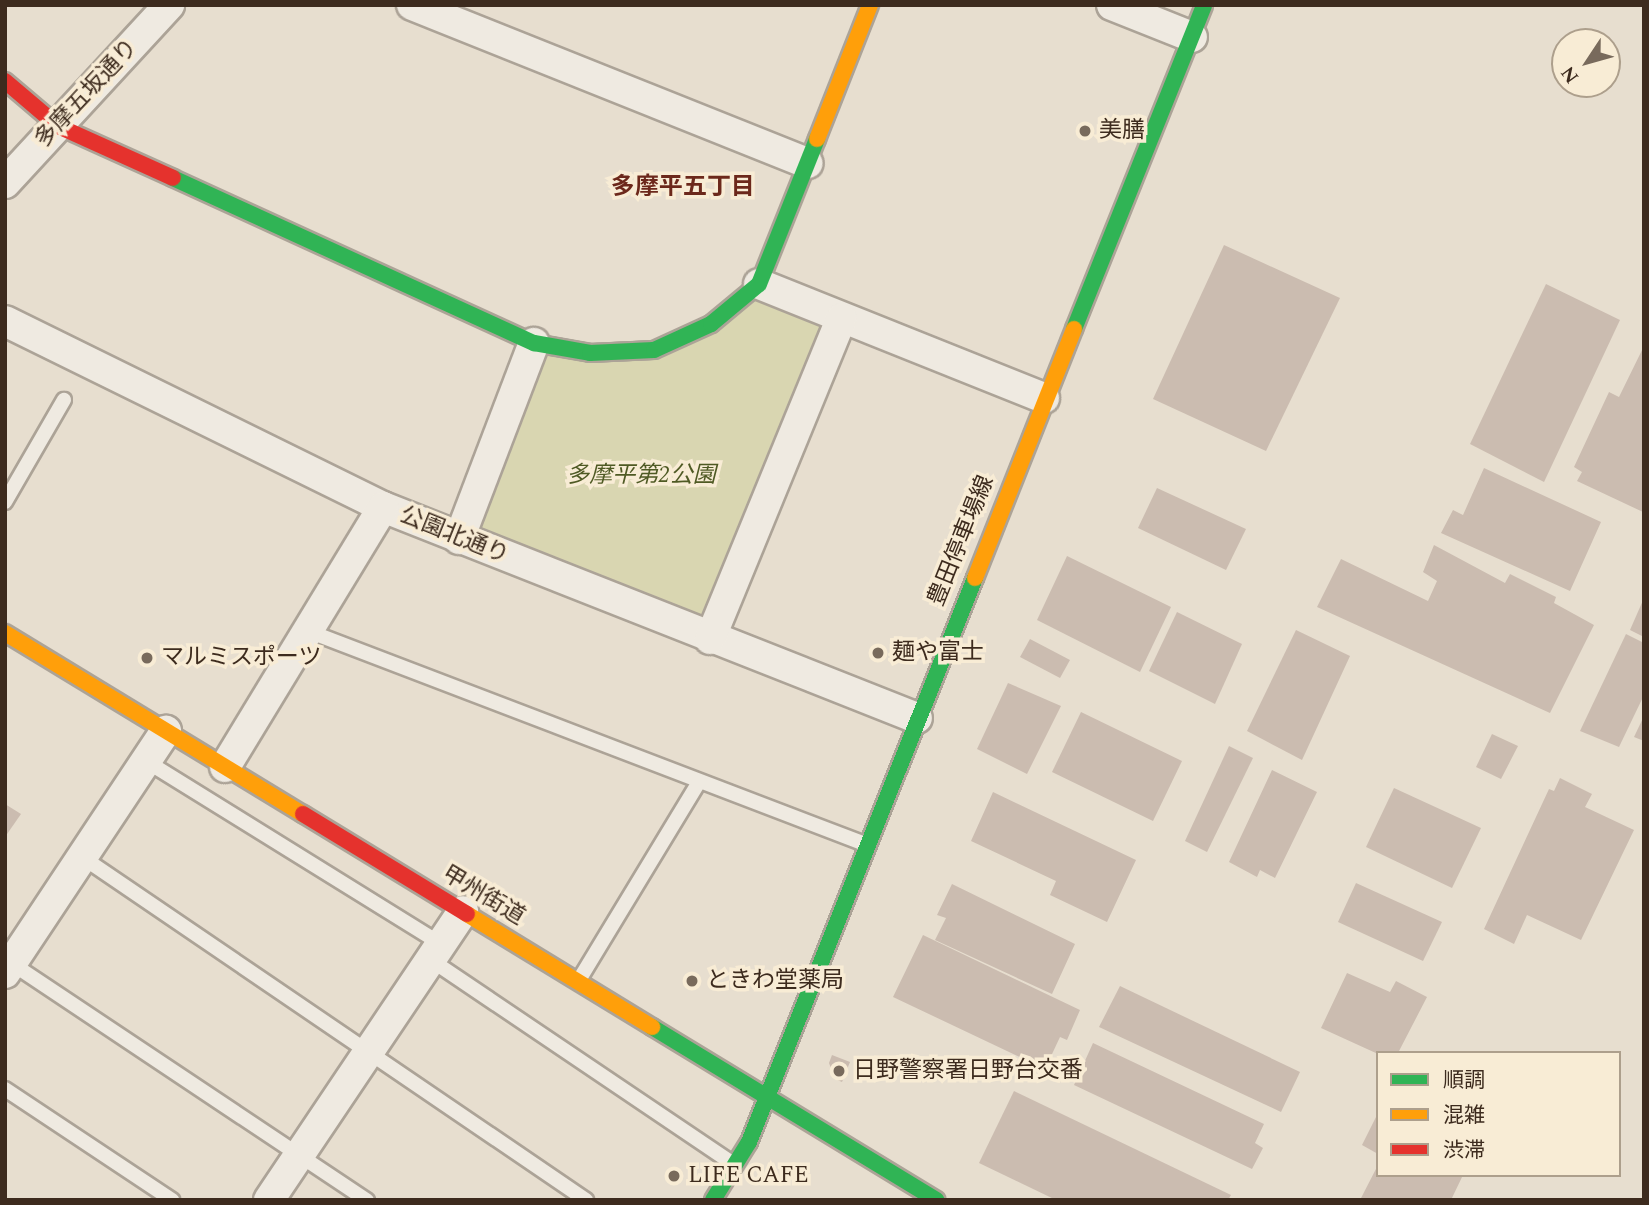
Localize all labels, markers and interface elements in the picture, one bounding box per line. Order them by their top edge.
north arrow [1551,28,1621,98]
street label: 多摩五坂通り [30,34,144,154]
text: N [1554,60,1587,89]
place label: 美膳 [1099,117,1145,145]
marker: 美膳 [1077,123,1093,139]
district label: 多摩平五丁目 [611,174,755,202]
park label: 多摩平第2公園 [566,462,716,490]
street label: 豊田停車場線 [923,472,1001,610]
street label: 公園北通り [396,502,512,570]
place label: 麺や富士 [892,639,984,667]
place label: マルミスポーツ [161,644,322,672]
marker: 麺や富士 [870,645,886,661]
marker: マルミスポーツ [139,650,155,666]
street label: 甲州街道 [436,860,530,932]
place label: ときわ堂薬局 [706,967,844,995]
marker: ときわ堂薬局 [684,973,700,989]
legend [1376,1051,1621,1177]
place label: 日野警察署日野台交番 [853,1057,1083,1085]
marker: 日野警察署日野台交番 [831,1063,847,1079]
text: 順調 [1443,1065,1485,1097]
text: 混雑 [1443,1100,1485,1132]
text: 渋滞 [1443,1135,1485,1167]
place label: LIFE CAFE [688,1162,809,1190]
marker: LIFE CAFE [666,1168,682,1184]

